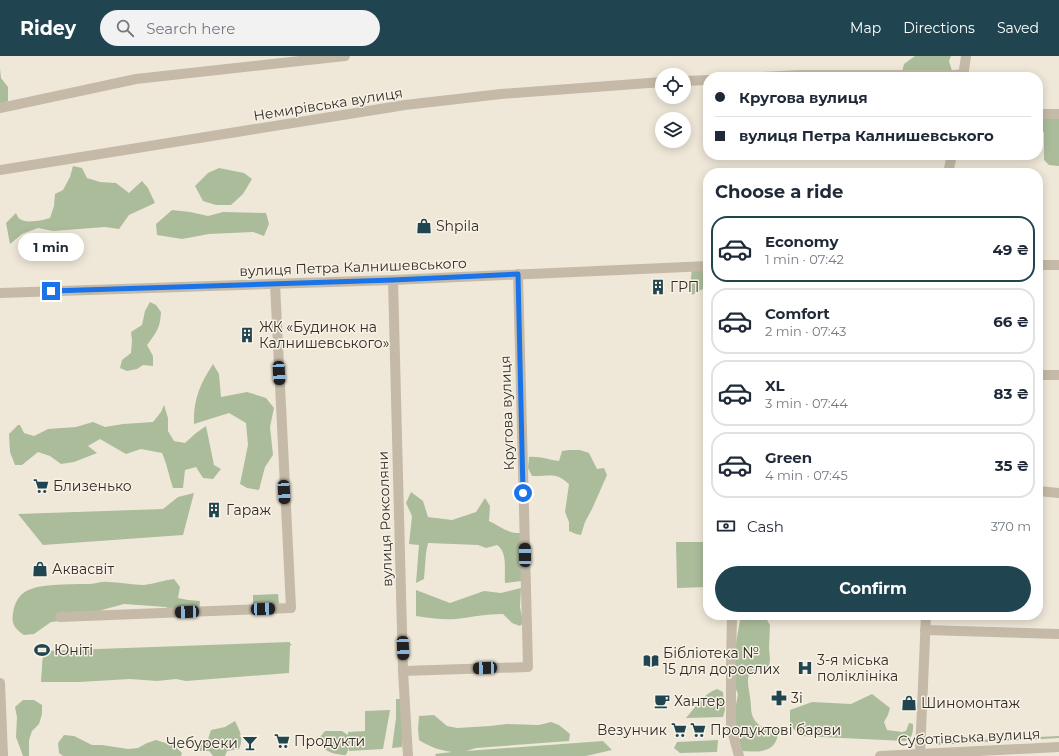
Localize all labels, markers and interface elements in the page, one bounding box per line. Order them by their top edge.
search box [100,10,380,46]
text: Ridey [20,17,76,40]
icon: search [114,17,136,39]
text: Search here [146,19,235,38]
text: Map [850,19,881,37]
text: Directions [903,19,975,37]
text: Saved [997,19,1039,37]
map controls [655,68,691,148]
button: locate [655,68,691,104]
street label: Немирівська вулиця [252,83,404,125]
text: Кругова вулиця [739,88,868,107]
button: layers [655,112,691,148]
text: вулиця Петра Калнишевського [739,126,994,145]
text: Choose a ride [715,181,843,203]
shop icon: Shpila [415,217,433,235]
place label: Shpila [436,217,479,235]
icon: car [717,231,753,267]
text: Economy [765,232,838,251]
callout: 1 min [18,233,84,261]
text: 1 min [33,239,69,255]
text: 49 ₴ [993,240,1029,259]
text: 1 min · 07:42 [765,251,844,267]
street label: вулиця Петра Калнишевського [239,254,467,280]
building icon: ГРП [649,278,667,296]
place label: ГРП [670,278,699,296]
route end [42,282,60,300]
icon: car [717,303,753,339]
text: Comfort [765,304,830,323]
text: 66 ₴ [993,312,1029,331]
place label: ЖК «Будинок на Калнишевського» [259,318,389,352]
text: 2 min · 07:43 [765,323,846,339]
building icon: ЖК «Будинок на Калнишевського» [238,326,256,344]
street label: Кругова вулиця [496,355,518,471]
car [272,361,286,385]
icon: car [717,375,753,411]
text: XL [765,376,784,395]
text: 83 ₴ [994,384,1029,403]
text: 3 min · 07:44 [765,395,848,411]
icon: car [717,447,753,483]
text: Green [765,448,812,467]
street label: вулиця Роксоляни [374,451,396,587]
text: 35 ₴ [995,456,1029,475]
text: 4 min · 07:45 [765,467,848,483]
supermarket icon: Близенько [32,477,50,495]
place label: Близенько [53,477,132,495]
car [277,480,291,504]
route start [514,484,532,502]
building icon: Гараж [205,501,223,519]
place label: Гараж [226,501,271,519]
icon: cash [715,515,737,537]
text: Cash [747,517,784,536]
text: 370 m [991,518,1031,534]
car [519,543,531,567]
shop icon: Аквасвіт [31,560,49,578]
place label: Аквасвіт [52,560,114,578]
button: Confirm [715,566,1031,612]
car [251,603,275,615]
car [175,606,199,618]
car [397,636,409,660]
sports icon: Юніті [33,641,51,659]
place label: Юніті [54,641,93,659]
place label: Бібліотека № 15 для дорослих [663,644,780,678]
place label: 3-я міська поліклініка [817,651,898,685]
library icon: Бібліотека № 15 для дорослих [642,652,660,670]
hospital icon: 3-я міська поліклініка [796,659,814,677]
car [473,662,497,674]
pharmacy icon: 3і [770,689,788,707]
place label: 3і [791,689,803,707]
cafe icon: Хантер [653,692,671,710]
place label: Хантер [674,692,725,710]
shop icon: Шиномонтаж [900,694,918,712]
place label: Шиномонтаж [921,694,1020,712]
place label: Везунчик [597,721,667,739]
supermarket icon: Везунчик [670,721,688,739]
supermarket icon: Продуктові барви [689,721,707,739]
place label: Продуктові барви [710,721,841,739]
street label: Суботівська вулиця [897,724,1041,750]
supermarket icon: Продукти [273,732,291,750]
place label: Продукти [294,732,365,750]
place label: Чебуреки [166,734,238,752]
bar icon: Чебуреки [241,734,259,752]

